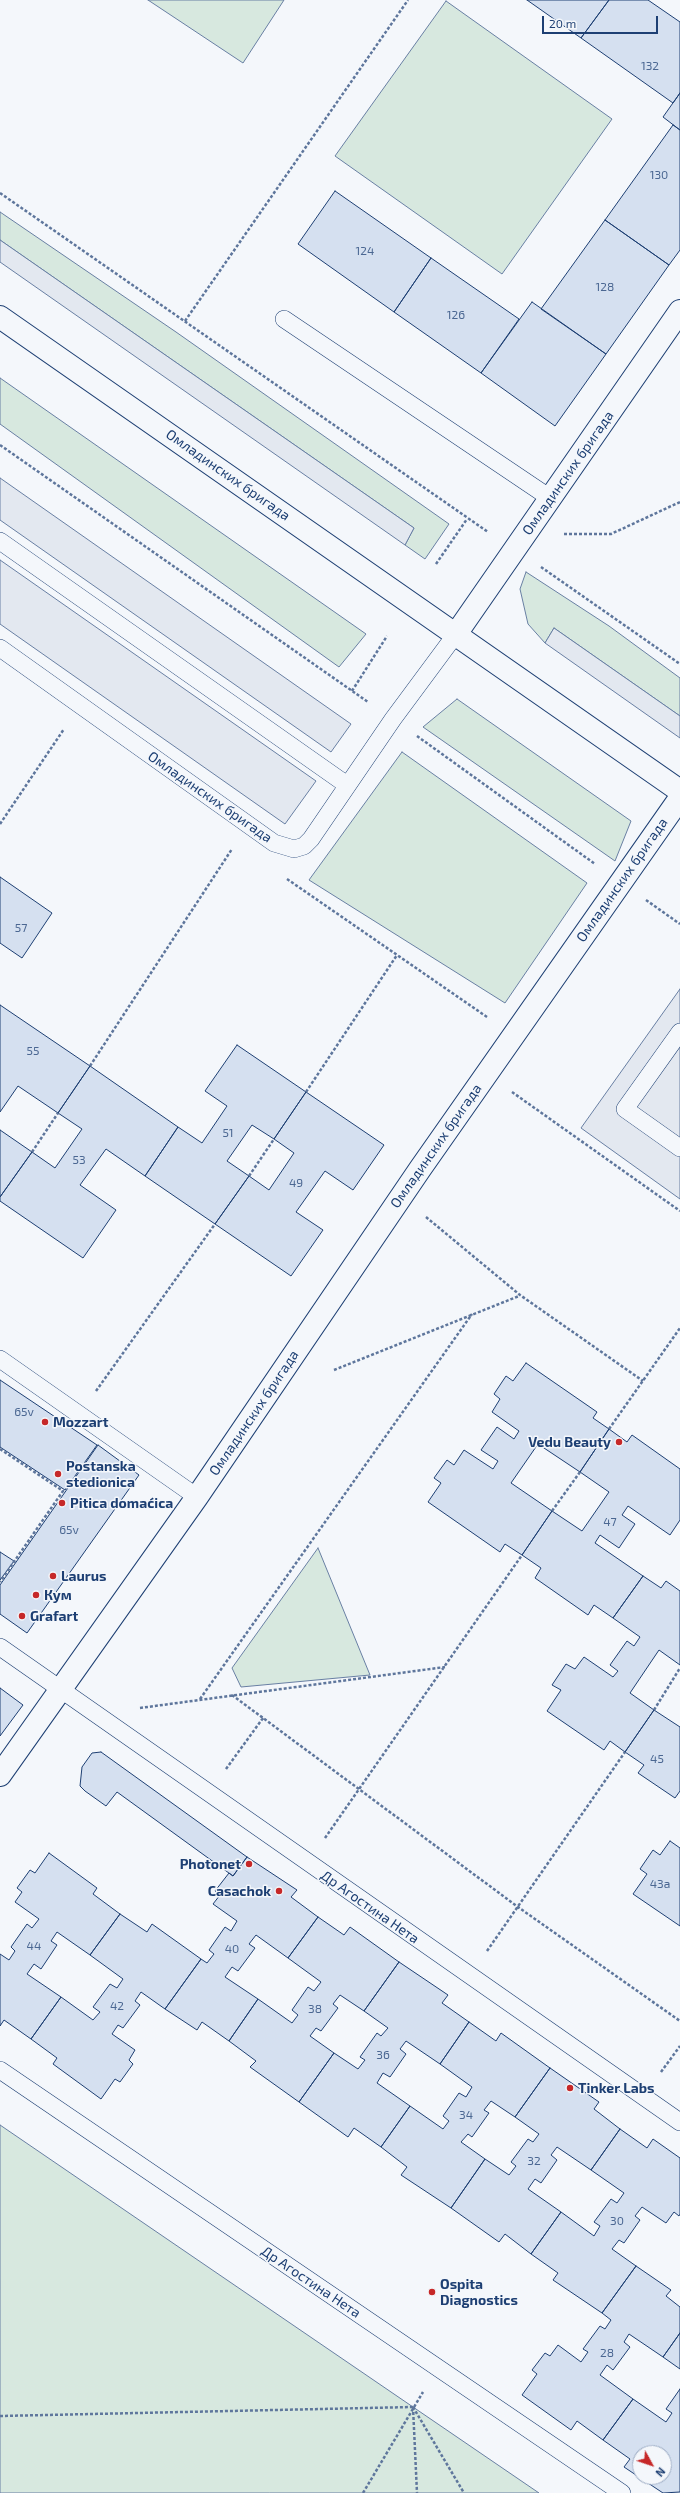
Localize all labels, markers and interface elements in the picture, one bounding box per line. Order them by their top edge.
scale bar [544,8,660,34]
text: 20 m [549,16,576,30]
house number: 132 [641,59,659,73]
house number: 130 [650,168,668,182]
house number: 124 [356,244,374,258]
house number: 128 [596,280,614,294]
house number: 126 [447,308,465,322]
street label: Омладинских бригада [519,408,617,538]
street label: Омладинских бригада [163,426,293,524]
street label: Омладинских бригада [145,748,275,846]
street label: Омладинских бригада [573,815,671,945]
house number: 57 [15,921,27,935]
house number: 55 [27,1044,39,1058]
street label: Омладинских бригада [387,1081,485,1211]
house number: 51 [222,1126,234,1140]
house number: 53 [72,1153,86,1167]
house number: 49 [289,1176,303,1190]
street label: Омладинских бригада [206,1347,302,1479]
house number: 65v [14,1405,34,1419]
place label: Mozzart [53,1414,108,1430]
marker: Mozzart [40,1417,50,1427]
place label: Vedu Beauty [528,1434,611,1450]
marker: Vedu Beauty [614,1437,624,1447]
place label: Postanska stedionica [66,1458,136,1490]
marker: Postanska stedionica [53,1469,63,1479]
place label: Pitica domaćica [70,1495,173,1511]
marker: Pitica domaćica [57,1498,67,1508]
house number: 47 [603,1515,617,1529]
house number: 65v [59,1523,79,1537]
place label: Laurus [61,1568,106,1584]
marker: Laurus [48,1571,58,1581]
place label: Кум [44,1587,72,1603]
marker: Кум [31,1590,41,1600]
place label: Grafart [30,1608,78,1624]
marker: Grafart [17,1611,27,1621]
house number: 45 [650,1752,664,1766]
place label: Photonet [180,1856,241,1872]
marker: Photonet [244,1859,254,1869]
street label: Др Агостина Нета [318,1867,422,1947]
house number: 43a [650,1877,670,1891]
place label: Casachok [208,1883,271,1899]
marker: Casachok [274,1886,284,1896]
house number: 44 [27,1939,41,1953]
house number: 40 [225,1942,239,1956]
house number: 42 [110,1999,124,2013]
house number: 38 [308,2002,322,2016]
house number: 36 [376,2048,390,2062]
place label: Tinker Labs [578,2080,654,2096]
marker: Tinker Labs [565,2083,575,2093]
house number: 34 [459,2108,473,2122]
house number: 32 [527,2154,541,2168]
house number: 30 [610,2214,624,2228]
street label: Др Агостина Нета [258,2243,364,2321]
place label: Ospita Diagnostics [440,2276,518,2308]
marker: Ospita Diagnostics [427,2287,437,2297]
house number: 28 [600,2346,614,2360]
north arrow [632,2445,672,2485]
text: N [653,2465,668,2480]

